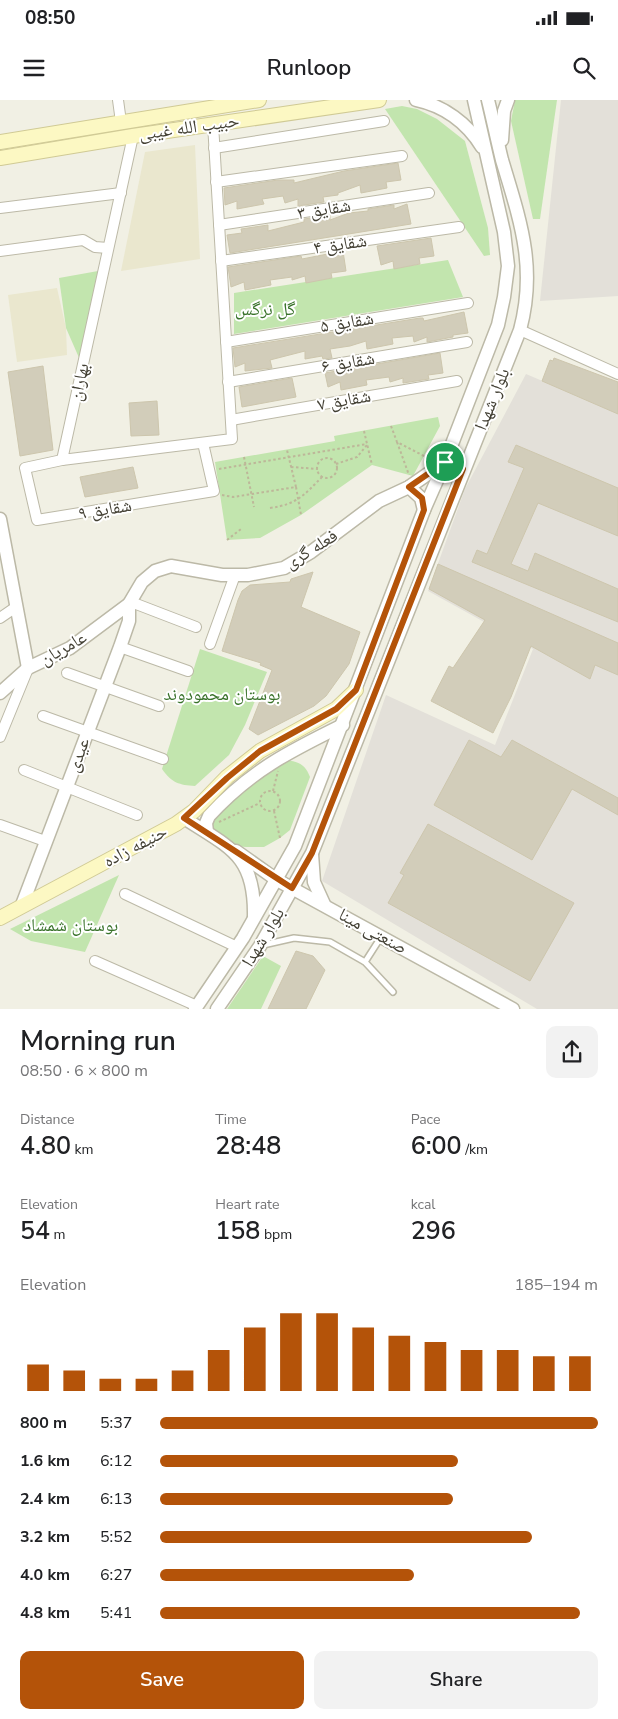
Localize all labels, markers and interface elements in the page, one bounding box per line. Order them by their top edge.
text: 08:50 [25,5,75,31]
text: Runloop [267,53,351,83]
icon: menu [20,54,48,82]
icon: search [570,54,598,82]
street label: حبیب الله غیبی [137,108,241,146]
street label: شقایق ۳ [296,193,352,225]
street label: شقایق ۴ [312,228,368,260]
park label: گل نرگس [235,297,296,321]
street label: شقایق ۵ [319,306,375,338]
street label: شقایق ۶ [320,346,376,378]
street label: بهاران [63,361,95,403]
street label: بلوار شهدا [469,364,515,434]
street label: شقایق ۷ [315,384,373,416]
pin [424,441,466,483]
icon: arrive [431,448,459,476]
street label: شقایق ۹ [77,493,133,525]
street label: فعله گری [280,523,342,575]
street label: عامریان [35,625,91,671]
park label: بوستان محمودوند [164,682,280,706]
street label: عیدی [61,734,95,776]
street label: حنیفه زاده [99,819,171,873]
street label: صنعتی مینا [334,902,412,960]
street label: بلوار شهدا [236,903,290,971]
park label: بوستان شمشاد [24,913,118,937]
text: Morning run [20,1022,176,1060]
button: share [546,1026,598,1078]
text: 08:50 · 6 × 800 m [20,1060,148,1082]
text: Distance [20,1110,74,1129]
text: Time [215,1110,246,1129]
text: Pace [411,1110,440,1129]
text: 4.80 [20,1129,71,1163]
text: 28:48 [215,1129,281,1163]
text: 6:00 [411,1129,462,1163]
text: km [71,1140,94,1159]
text: /km [462,1140,488,1159]
text: Elevation [20,1195,78,1214]
text: Heart rate [215,1195,279,1214]
text: kcal [411,1195,435,1214]
text: 54 [20,1214,50,1248]
text: 158 [215,1214,260,1248]
text: 296 [411,1214,456,1248]
text: m [50,1225,66,1244]
text: bpm [260,1225,292,1244]
text: Elevation [20,1274,86,1296]
text: 185–194 m [515,1274,598,1296]
text: 800 m [20,1412,67,1434]
text: 5:37 [100,1412,132,1434]
text: 1.6 km [20,1450,70,1472]
text: 6:12 [100,1450,132,1472]
text: 2.4 km [20,1488,70,1510]
text: 6:13 [100,1488,132,1510]
text: 3.2 km [20,1526,70,1548]
text: 5:52 [100,1526,132,1548]
text: 4.0 km [20,1564,70,1586]
text: 6:27 [100,1564,132,1586]
text: 4.8 km [20,1602,70,1624]
text: 5:41 [100,1602,132,1624]
button: Save [20,1651,304,1709]
button: Share [314,1651,598,1709]

